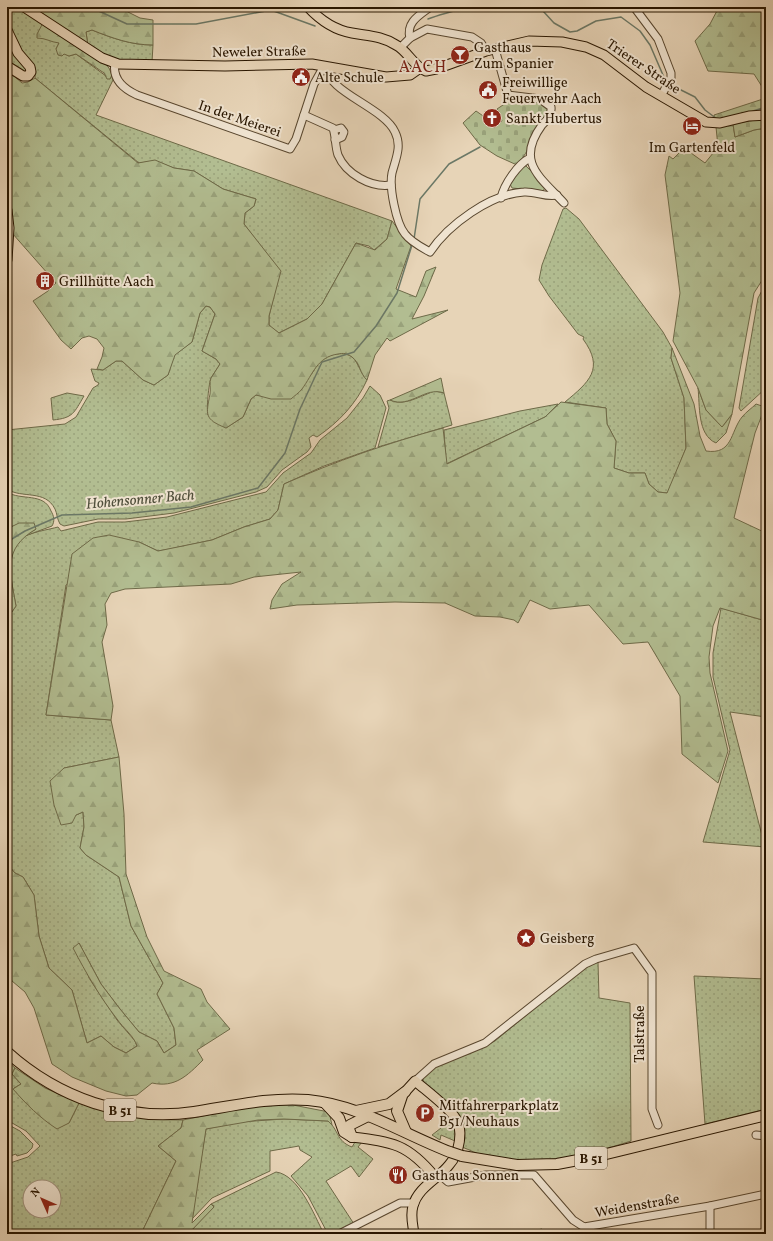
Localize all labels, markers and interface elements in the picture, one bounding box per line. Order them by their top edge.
street label: Trierer Straße [602,35,684,99]
place label: Gasthaus Zum Spanier [474,39,554,74]
street label: Neweler Straße [212,42,307,63]
bar icon: Gasthaus Zum Spanier [449,44,471,66]
district label: AACH [399,57,447,79]
public building icon: Alte Schule [290,66,312,88]
place label: Alte Schule [315,69,384,88]
place label: Freiwillige Feuerwehr Aach [502,74,602,109]
public building icon: Freiwillige Feuerwehr Aach [477,79,499,101]
street label: In der Meierei [196,96,283,142]
church icon: Sankt Hubertus [481,107,503,129]
place label: Sankt Hubertus [506,110,602,129]
hotel icon: Im Gartenfeld [681,115,703,137]
place label: Im Gartenfeld [649,139,735,158]
building icon: Grillhütte Aach [34,270,56,292]
place label: Grillhütte Aach [59,273,154,292]
water label: Hohensonner Bach [85,485,195,516]
place icon: Geisberg [515,927,537,949]
place label: Geisberg [540,930,594,949]
street label: Talstraße [631,1005,650,1063]
place label: Mitfahrerparkplatz B51/Neuhaus [439,1097,559,1132]
road number: B 51 [104,1099,136,1121]
parking icon: Mitfahrerparkplatz B51/Neuhaus [414,1102,436,1124]
road number: B 51 [575,1147,607,1169]
restaurant icon: Gasthaus Sonnen [387,1164,409,1186]
place label: Gasthaus Sonnen [412,1167,519,1186]
north arrow [22,1179,62,1219]
text: N [28,1185,44,1201]
street label: Weidenstraße [594,1190,681,1223]

